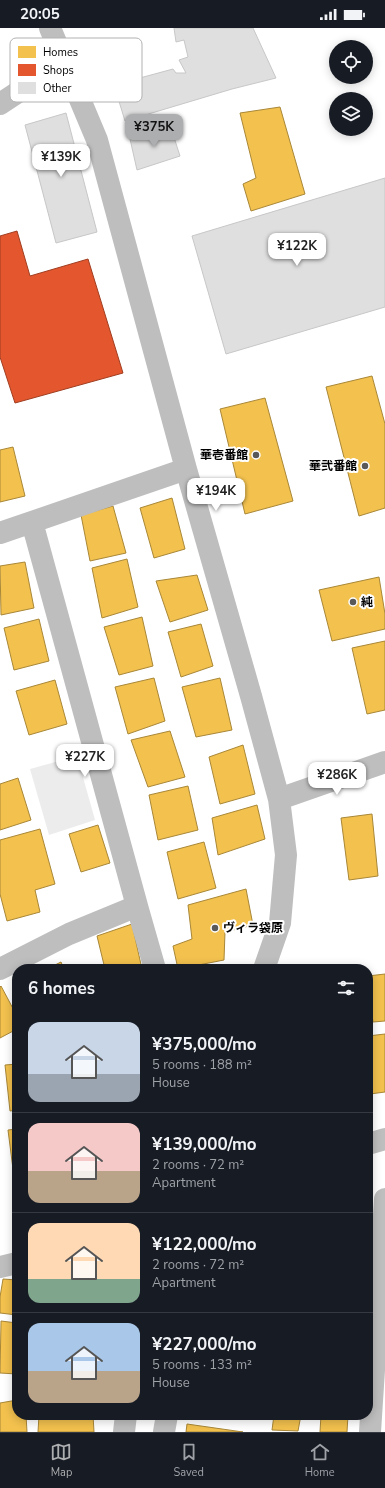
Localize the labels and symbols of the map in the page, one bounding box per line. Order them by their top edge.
legend [10,38,142,102]
text: Homes [43,45,78,60]
text: Shops [43,63,74,78]
text: Other [43,81,71,96]
pin: ¥375K [126,114,182,148]
pin: ¥139K [33,144,89,178]
pin: ¥122K [269,233,325,267]
place label: 華壱番館 [200,447,248,463]
marker: 華壱番館 [251,450,261,460]
place label: 華弐番館 [309,458,357,474]
marker: 華弐番館 [360,461,370,471]
pin: ¥194K [188,478,244,512]
place label: 純 [361,594,373,610]
marker: 純 [348,597,358,607]
pin: ¥227K [57,744,113,778]
pin: ¥286K [309,762,365,796]
place label: ヴィラ袋原 [223,920,283,936]
marker: ヴィラ袋原 [210,923,220,933]

